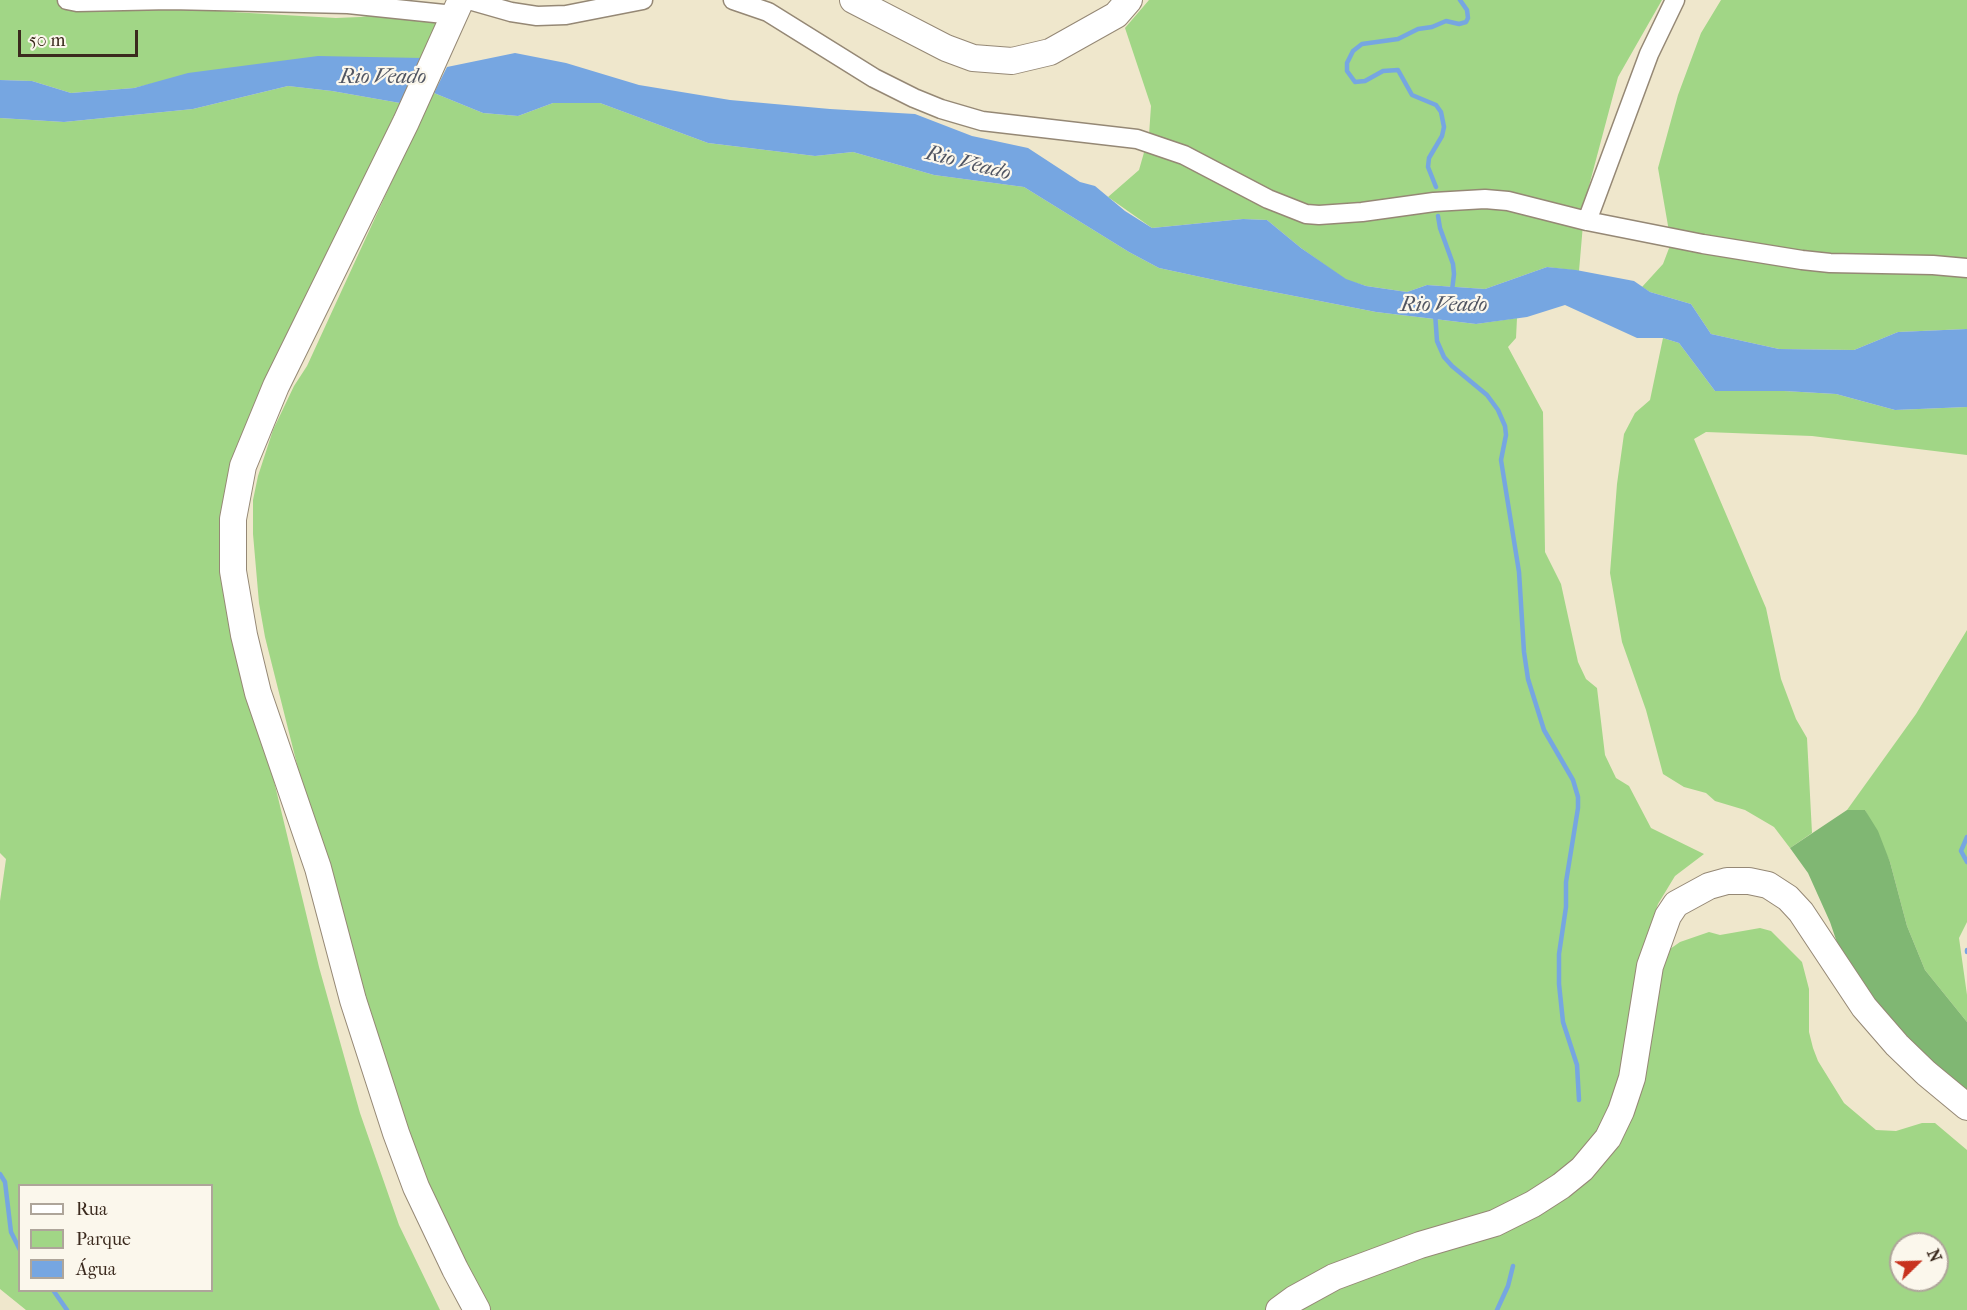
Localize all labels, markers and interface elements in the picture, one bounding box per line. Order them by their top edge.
scale bar [21,18,141,56]
text: 50 m [29,30,65,51]
water label: Rio Veado [340,65,426,91]
water label: Rio Veado [923,141,1013,187]
water label: Rio Veado [1401,293,1487,319]
legend [18,1184,213,1292]
text: Rua [76,1199,107,1220]
text: Parque [76,1229,131,1250]
north arrow [1889,1232,1949,1292]
text: N [1923,1246,1945,1265]
text: Água [76,1259,116,1280]

